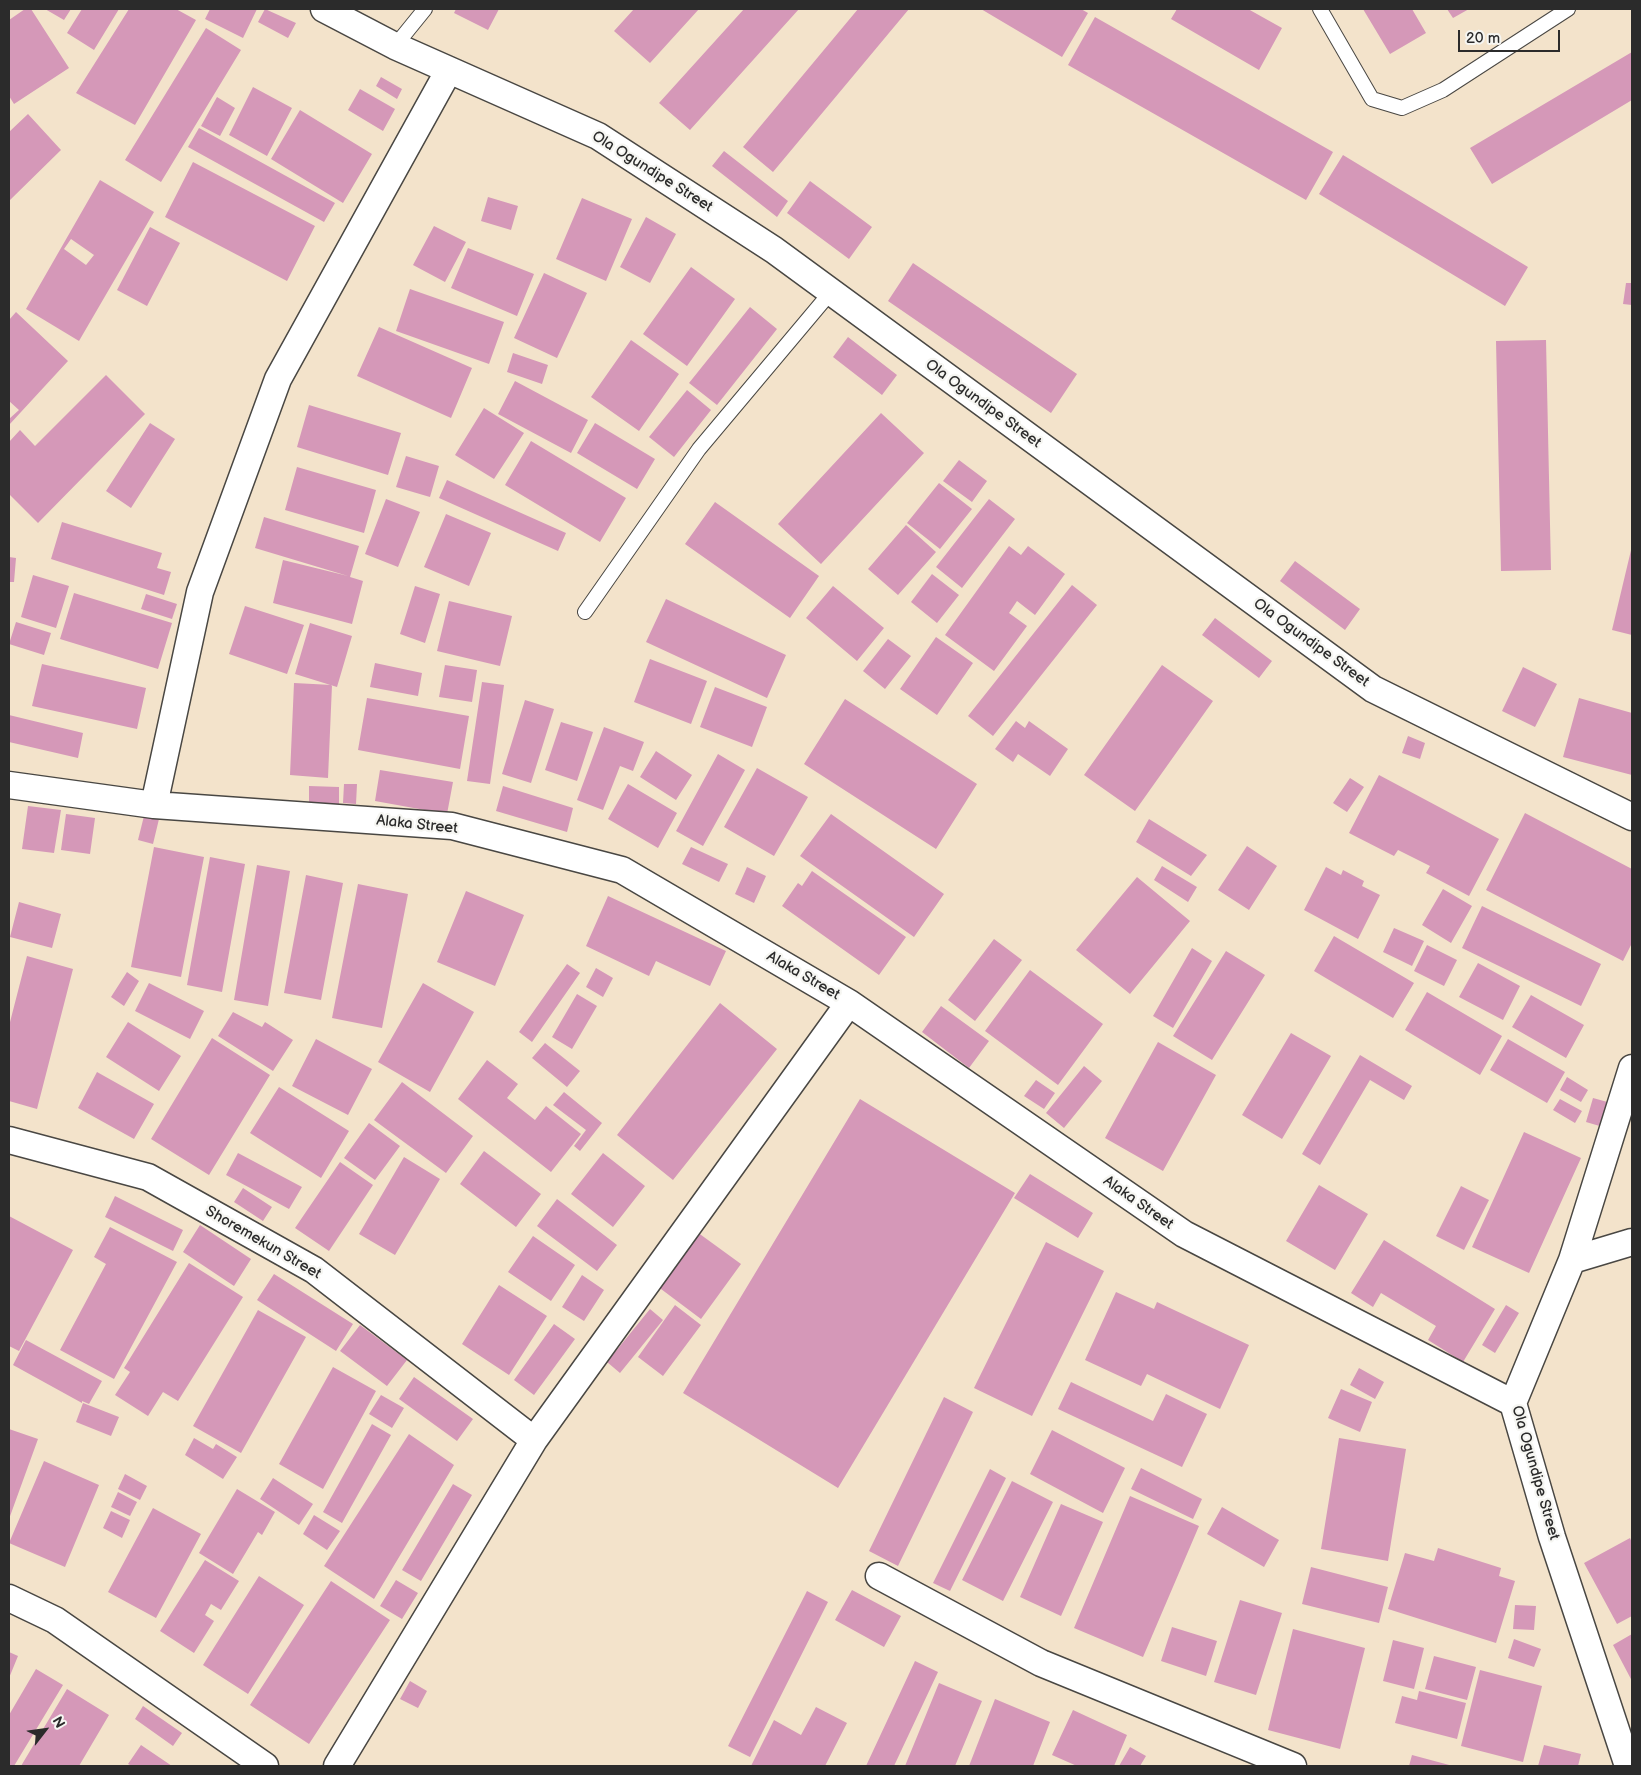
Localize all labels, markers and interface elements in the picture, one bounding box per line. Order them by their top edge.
scale bar [1461,20,1564,52]
text: 20 m [1466,29,1500,48]
street label: Ola Ogundipe Street [588,128,716,216]
street label: Ola Ogundipe Street [922,356,1044,452]
street label: Ola Ogundipe Street [1250,595,1372,691]
street label: Alaka Street [375,812,459,838]
street label: Alaka Street [763,948,843,1004]
street label: Alaka Street [1099,1172,1177,1234]
street label: Shoremekun Street [202,1203,324,1283]
street label: Ola Ogundipe Street [1507,1404,1563,1542]
north arrow [20,1705,70,1755]
text: N [48,1713,68,1731]

